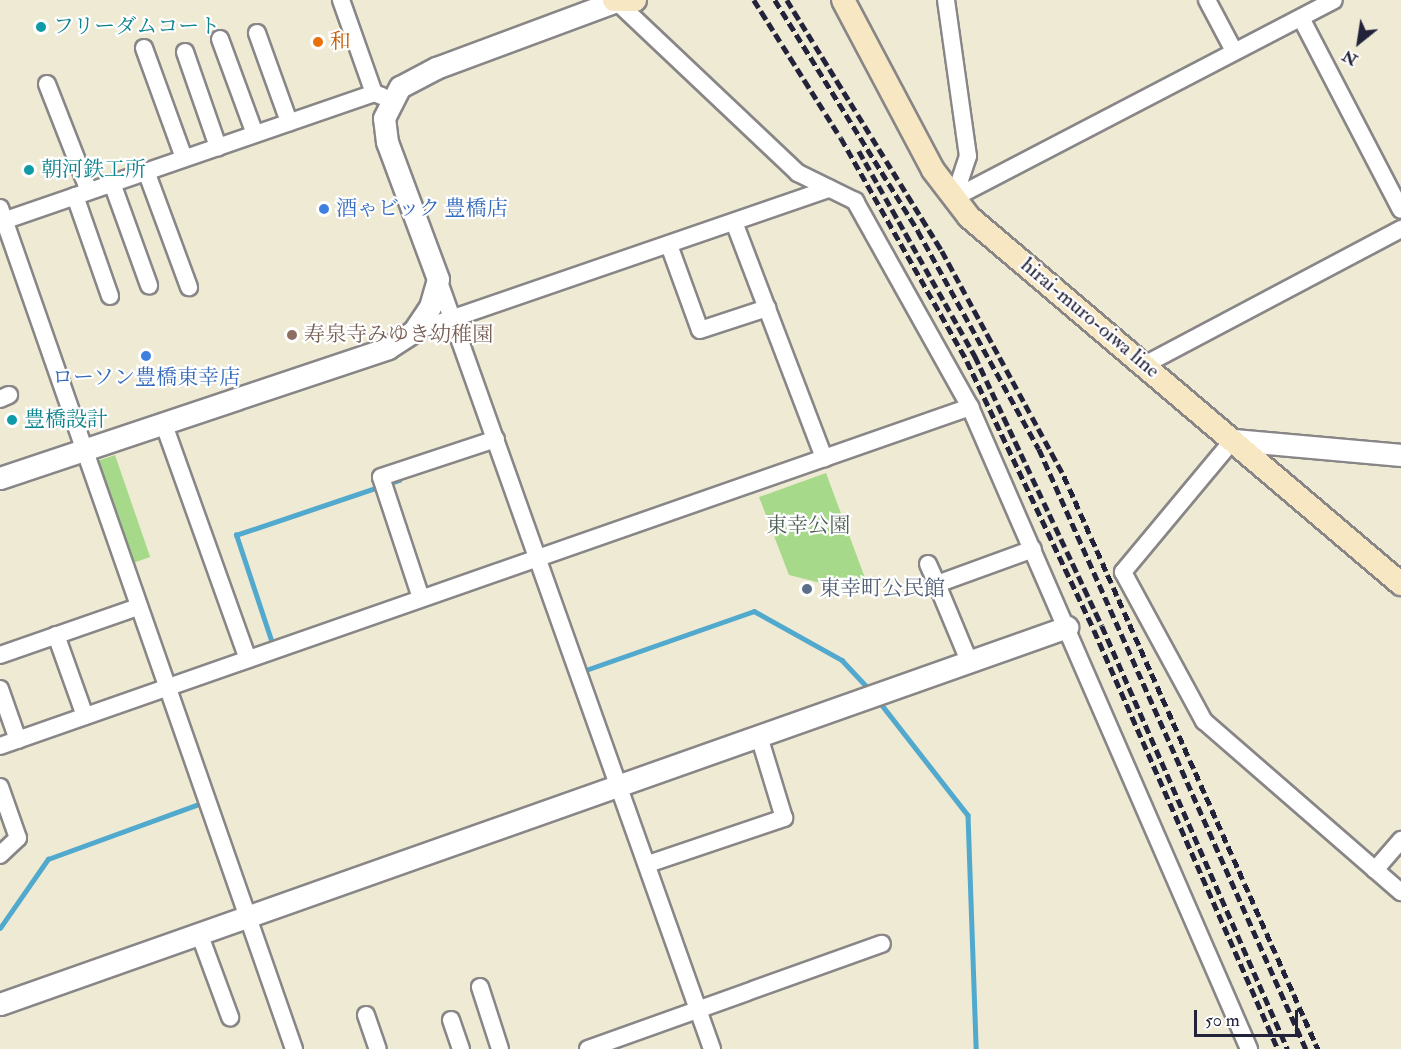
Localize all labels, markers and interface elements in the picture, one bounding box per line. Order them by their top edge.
north arrow [1329,12,1389,72]
place label: フリーダムコート [53,14,221,40]
marker: フリーダムコート [34,20,48,34]
place label: 和 [330,29,351,55]
marker: 和 [311,35,325,49]
text: N [1339,45,1361,70]
place label: 朝河鉄工所 [41,157,146,183]
marker: 朝河鉄工所 [22,163,36,177]
place label: 酒ゃビック 豊橋店 [336,196,508,222]
marker: 酒ゃビック 豊橋店 [317,202,331,216]
street label: hirai-muro-oiwa line [1016,253,1164,383]
place label: 寿泉寺みゆき幼稚園 [304,322,493,348]
marker: 寿泉寺みゆき幼稚園 [285,328,299,342]
marker: ローソン豊橋東幸店 [139,349,153,363]
place label: ローソン豊橋東幸店 [52,365,240,391]
place label: 豊橋設計 [24,407,108,433]
marker: 豊橋設計 [5,413,19,427]
park label: 東幸公園 [766,513,850,539]
place label: 東幸町公民館 [819,576,945,602]
marker: 東幸町公民館 [800,582,814,596]
scale bar [1197,998,1300,1036]
text: 50 m [1205,1009,1240,1032]

